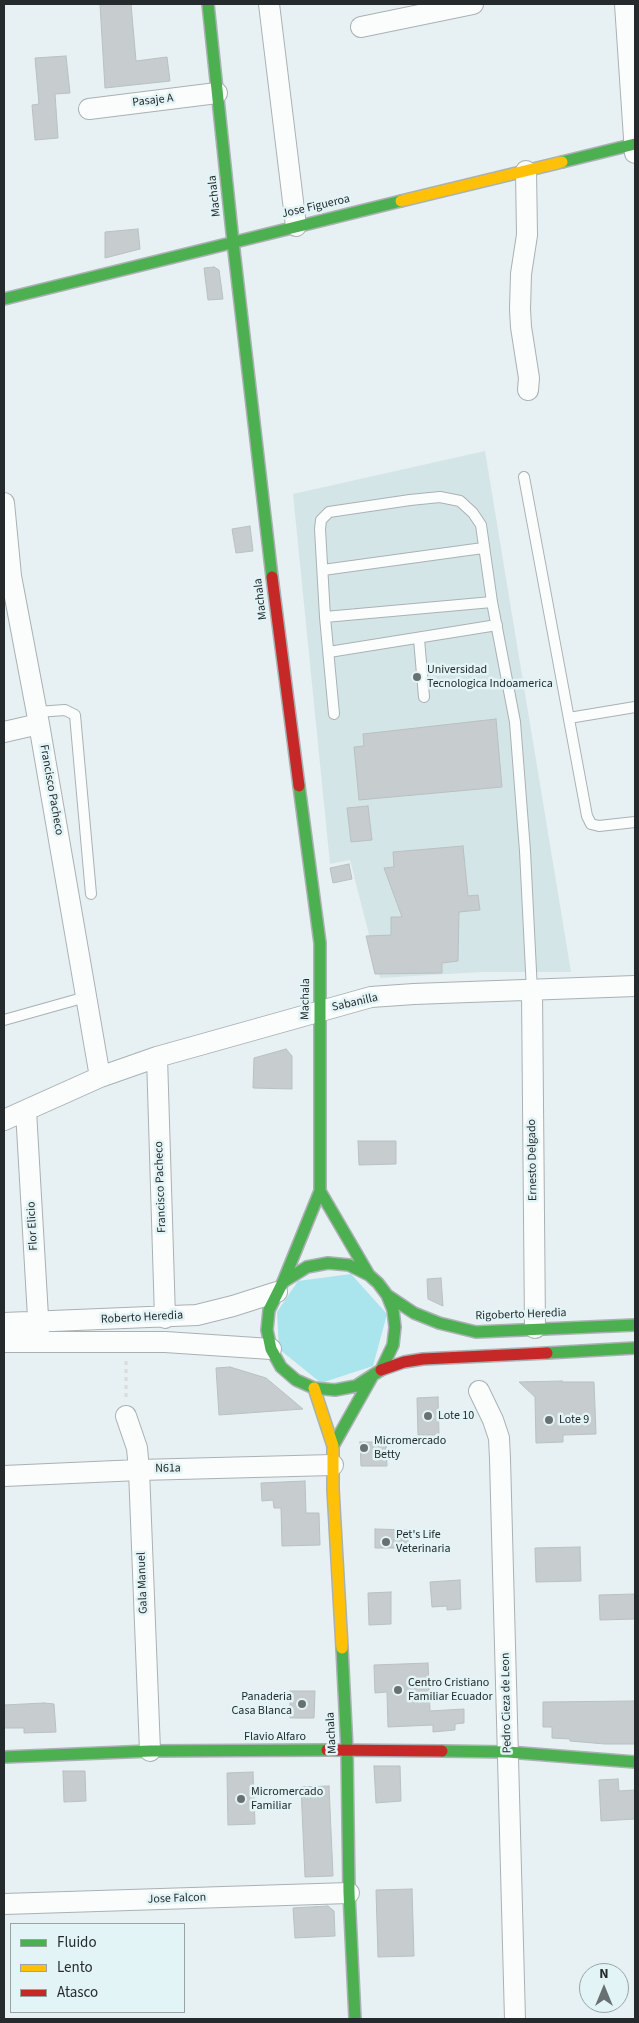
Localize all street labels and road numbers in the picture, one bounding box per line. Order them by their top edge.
street label: Pasaje A [132,91,174,111]
street label: Machala [206,174,224,218]
street label: Jose Figueroa [281,192,351,222]
street label: Machala [251,577,271,621]
street label: Francisco Pacheco [36,744,66,836]
street label: Machala [298,978,314,1020]
street label: Sabanilla [331,991,379,1015]
street label: Ernesto Delgado [525,1119,541,1201]
street label: Francisco Pacheco [152,1141,170,1233]
street label: Flor Elicio [25,1201,41,1251]
street label: Rigoberto Heredia [475,1306,567,1324]
street label: Roberto Heredia [101,1309,183,1327]
street label: N61a [155,1462,181,1476]
street label: Gala Manuel [135,1552,151,1614]
street label: Pedro Cieza de Leon [499,1652,515,1754]
street label: Machala [324,1712,340,1754]
street label: Flavio Alfaro [244,1730,306,1744]
street label: Jose Falcon [148,1891,206,1907]

